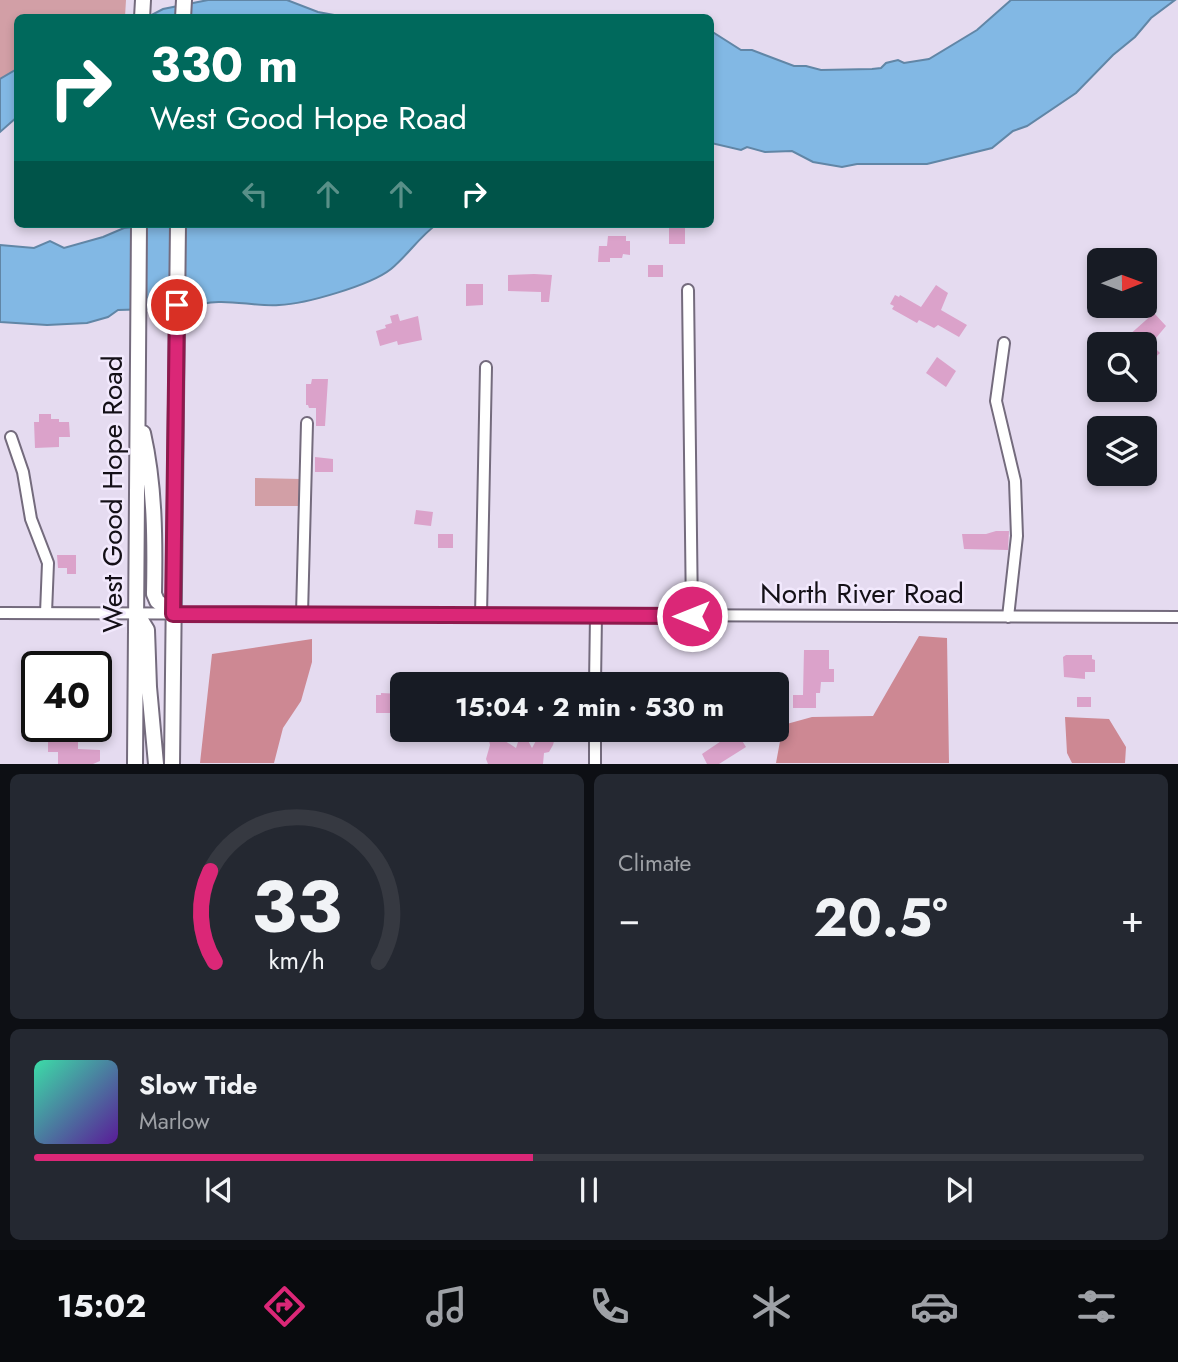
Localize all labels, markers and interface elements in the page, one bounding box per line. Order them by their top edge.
text: 330 m [150,30,298,100]
icon: right [35,42,126,133]
text: West Good Hope Road [150,95,467,141]
icon: left [236,175,274,213]
icon: ahead [309,175,347,213]
icon: ahead [382,175,420,213]
icon: right [455,175,493,213]
north arrow [1087,248,1157,318]
map controls [1087,248,1157,486]
pin [147,275,207,335]
icon: arrive [158,286,196,324]
button: search [1087,332,1157,402]
street label: West Good Hope Road [92,355,133,633]
button: layers [1087,416,1157,486]
street label: North River Road [760,573,964,614]
position arrow [655,579,729,653]
speed limit sign: 40 [21,651,112,742]
text: 15:04 · 2 min · 530 m [455,688,724,726]
text: Climate [618,846,691,880]
text: 33 [252,855,342,960]
text: 20.5° [813,880,948,956]
text: − [618,891,640,946]
text: + [1121,891,1144,946]
text: km/h [269,942,325,978]
text: Slow Tide [139,1066,258,1104]
text: Marlow [139,1104,210,1138]
icon: previous [200,1171,238,1209]
icon: pause [570,1171,608,1209]
icon: next [940,1171,978,1209]
icon: directions [260,1282,309,1331]
icon: music [422,1282,471,1331]
icon: phone [585,1282,634,1331]
icon: climate [747,1282,796,1331]
icon: car [910,1282,959,1331]
icon: filters [1072,1282,1121,1331]
text: 15:02 [57,1283,146,1329]

